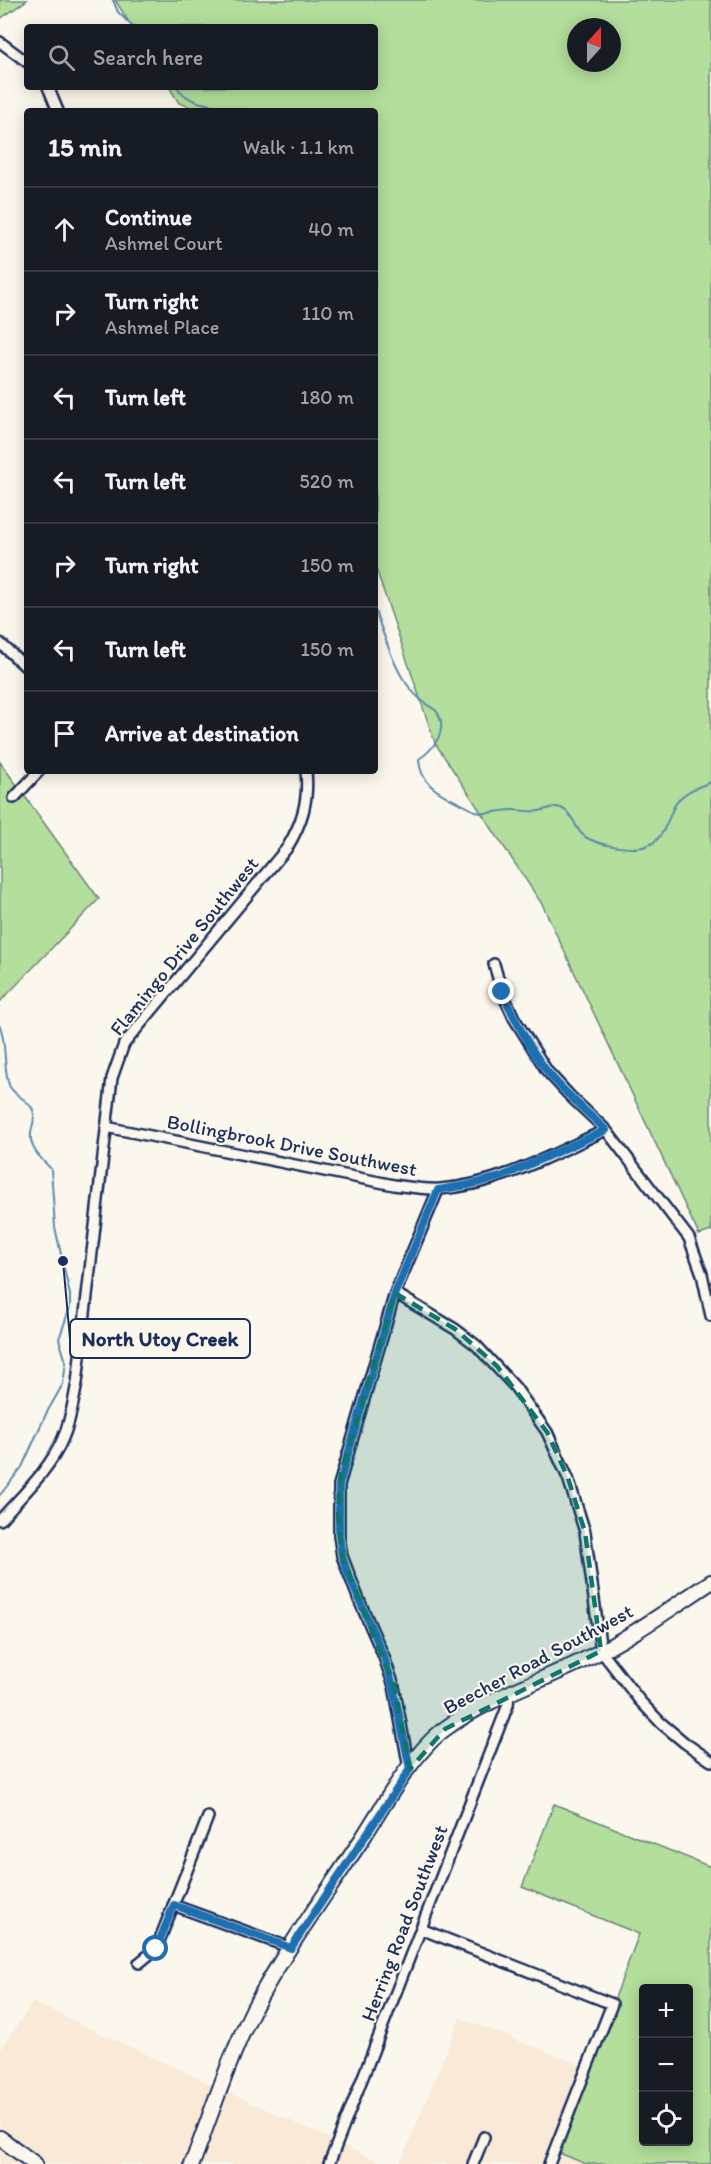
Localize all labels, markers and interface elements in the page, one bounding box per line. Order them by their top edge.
north arrow [567,18,621,72]
search box [24,24,378,90]
icon: search [45,41,78,74]
text: Search here [93,44,203,71]
text: 15 min [48,131,122,163]
text: Walk · 1.1 km [243,135,354,159]
text: Continue [105,204,192,231]
icon: ahead [48,213,81,246]
text: 40 m [308,217,354,241]
text: Ashmel Court [105,231,223,255]
text: Turn right [105,288,199,315]
icon: right [48,297,81,330]
text: 110 m [302,301,354,325]
text: Ashmel Place [105,315,219,339]
icon: left [48,381,81,414]
text: Turn left [105,384,186,411]
text: 180 m [300,385,354,409]
icon: left [48,465,81,498]
text: Turn left [105,468,186,495]
text: 520 m [299,469,354,493]
icon: right [48,549,81,582]
text: Turn right [105,552,199,579]
text: 150 m [301,553,354,577]
icon: left [48,633,81,666]
text: Turn left [105,636,186,663]
text: 150 m [301,637,354,661]
icon: arrive [48,717,81,750]
text: Arrive at destination [105,720,299,747]
street label: Flamingo Drive Southwest [105,852,264,1040]
route end [488,978,514,1004]
street label: Bollingbrook Drive Southwest [165,1109,419,1181]
callout: North Utoy Creek [70,1319,250,1358]
text: North Utoy Creek [82,1326,240,1352]
street label: Beecher Road Southwest [439,1599,637,1719]
street label: Herring Road Southwest [355,1821,453,2025]
route start [142,1935,168,1961]
map controls [639,1984,693,2146]
button: + [639,1984,693,2038]
button: − [639,2038,693,2092]
button: locate [639,2092,693,2146]

